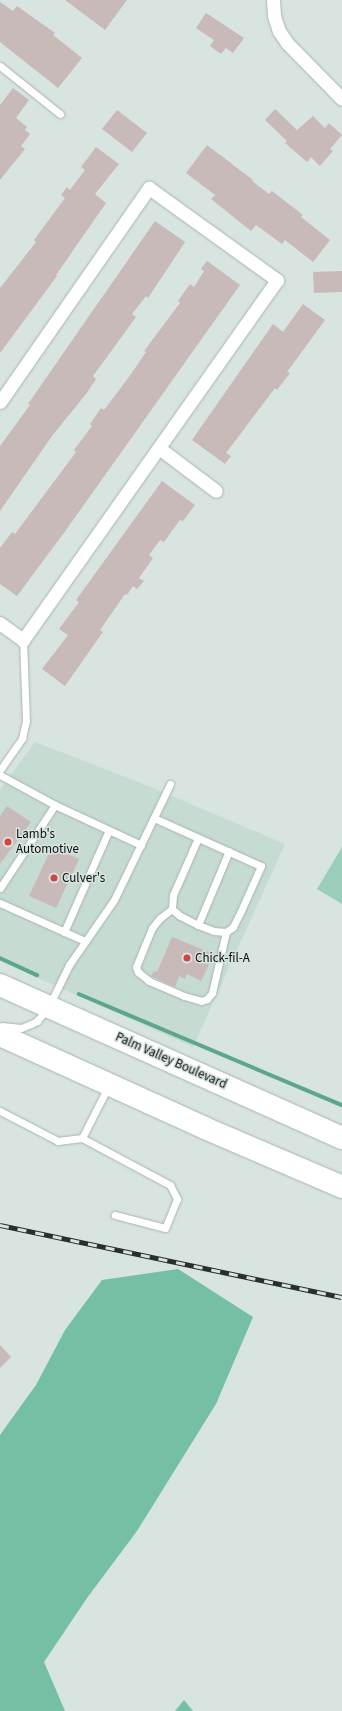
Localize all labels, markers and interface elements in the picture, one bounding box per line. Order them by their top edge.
place label: Lamb's Automotive [16,827,79,858]
marker: Lamb's Automotive [3,837,13,847]
place label: Culver's [62,870,105,886]
marker: Culver's [49,873,59,883]
place label: Chick-fil-A [195,950,250,966]
marker: Chick-fil-A [182,953,192,963]
street label: Palm Valley Boulevard [113,1029,229,1093]

